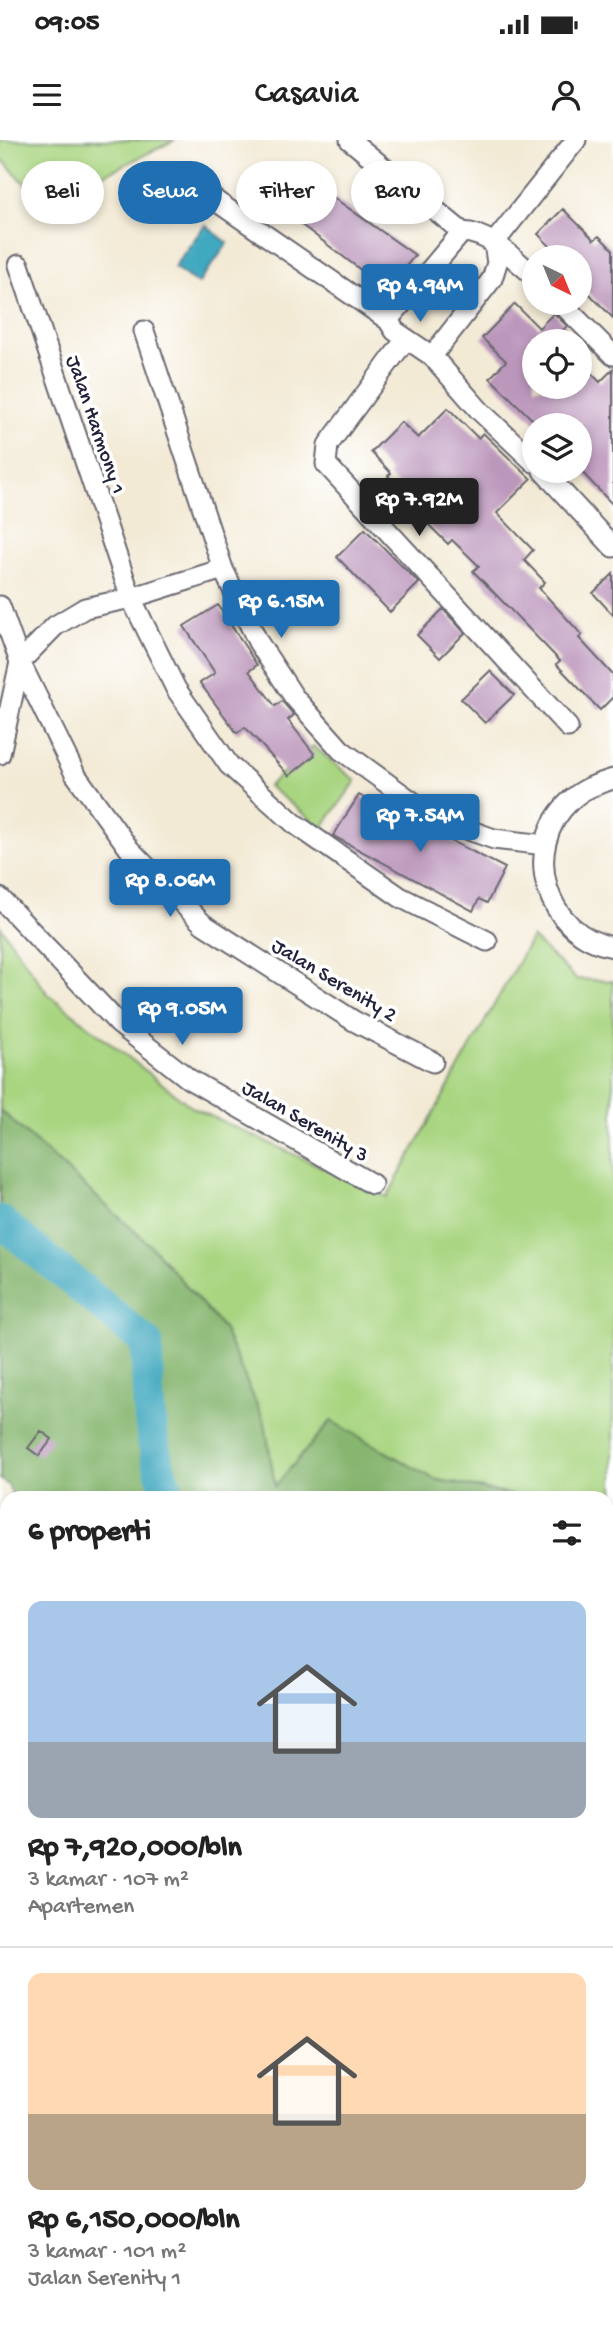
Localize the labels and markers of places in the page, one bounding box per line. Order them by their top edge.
pin: Rp 4.94M [348,264,492,324]
pin: Rp 7.92M [347,478,491,538]
pin: Rp 6.15M [209,580,353,640]
pin: Rp 7.54M [348,794,492,854]
pin: Rp 8.06M [98,860,242,919]
pin: Rp 9.05M [110,988,254,1047]

